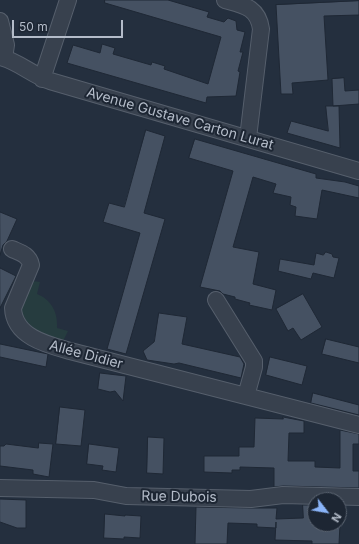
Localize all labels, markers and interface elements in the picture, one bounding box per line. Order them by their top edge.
scale bar [14,12,125,38]
text: 50 m [19,19,48,34]
street label: Avenue Gustave Carton Lurat [85,84,275,154]
street label: Allée Didier [47,337,125,373]
street label: Rue Dubois [141,488,217,506]
north arrow [307,492,347,532]
text: N [328,510,345,525]

